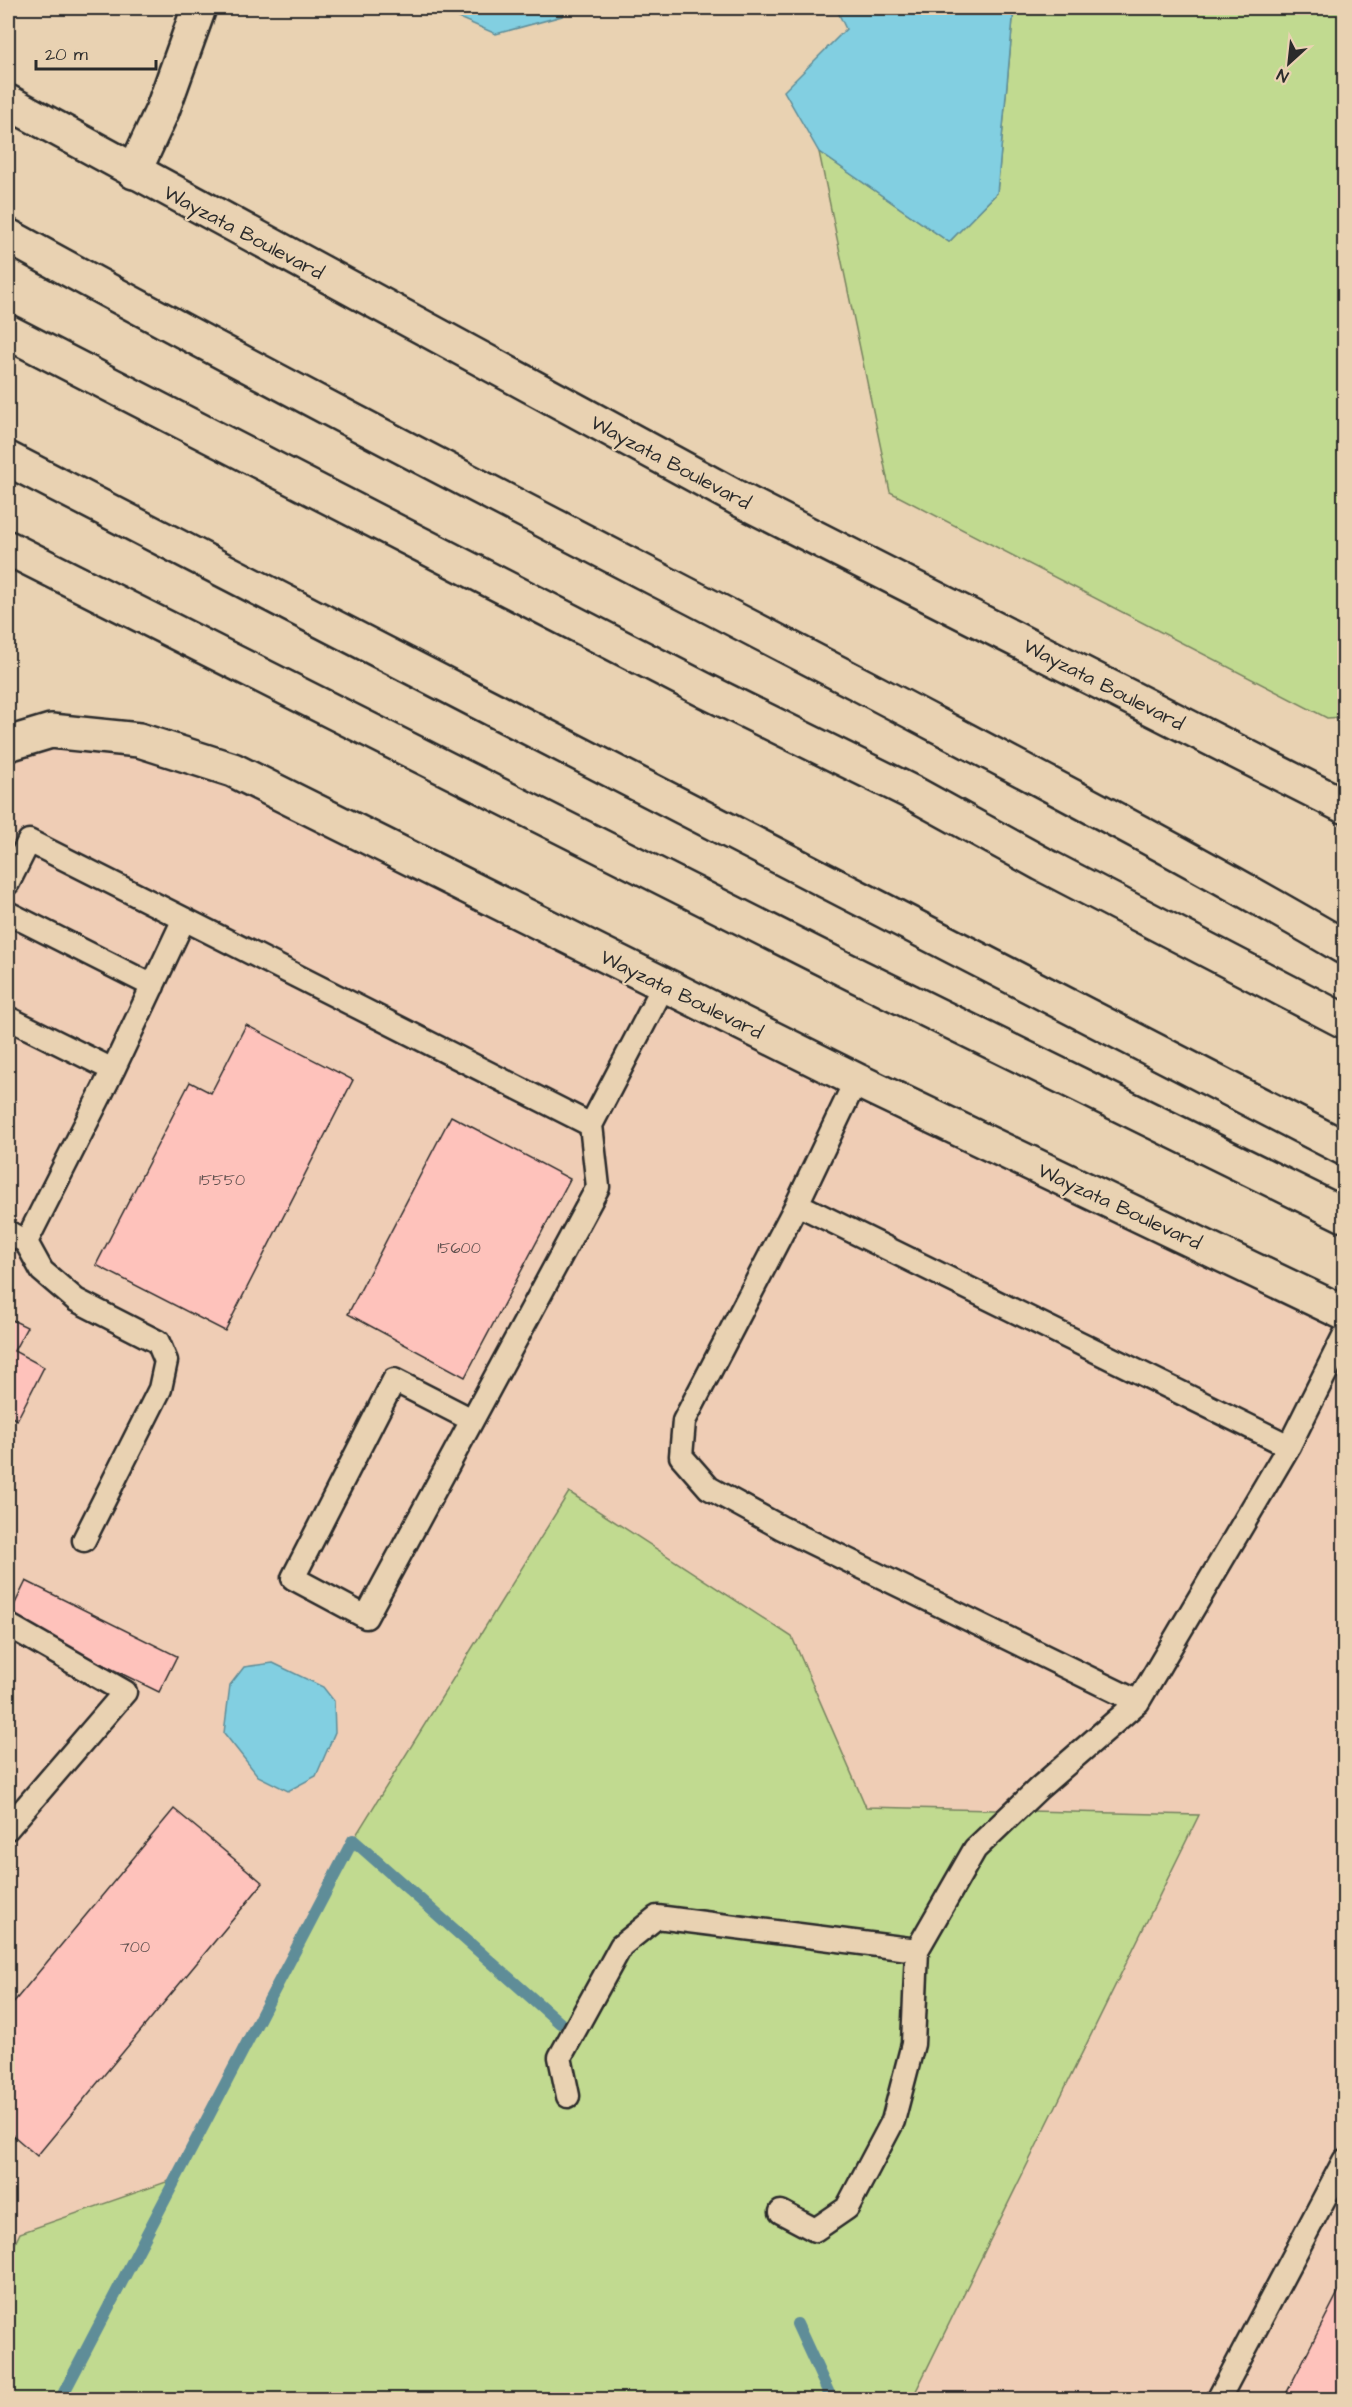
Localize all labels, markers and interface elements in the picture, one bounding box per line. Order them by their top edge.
scale bar [36,33,156,71]
north arrow [1259,33,1319,93]
text: 20 m [45,42,88,67]
text: N [1273,63,1292,88]
street label: Wayzata Boulevard [158,179,329,288]
street label: Wayzata Boulevard [585,409,756,518]
street label: Wayzata Boulevard [1018,632,1189,739]
street label: Wayzata Boulevard [595,943,768,1047]
street label: Wayzata Boulevard [1033,1157,1206,1258]
house number: 15550 [199,1169,245,1191]
house number: 15600 [437,1237,481,1259]
house number: 700 [120,1936,150,1958]

